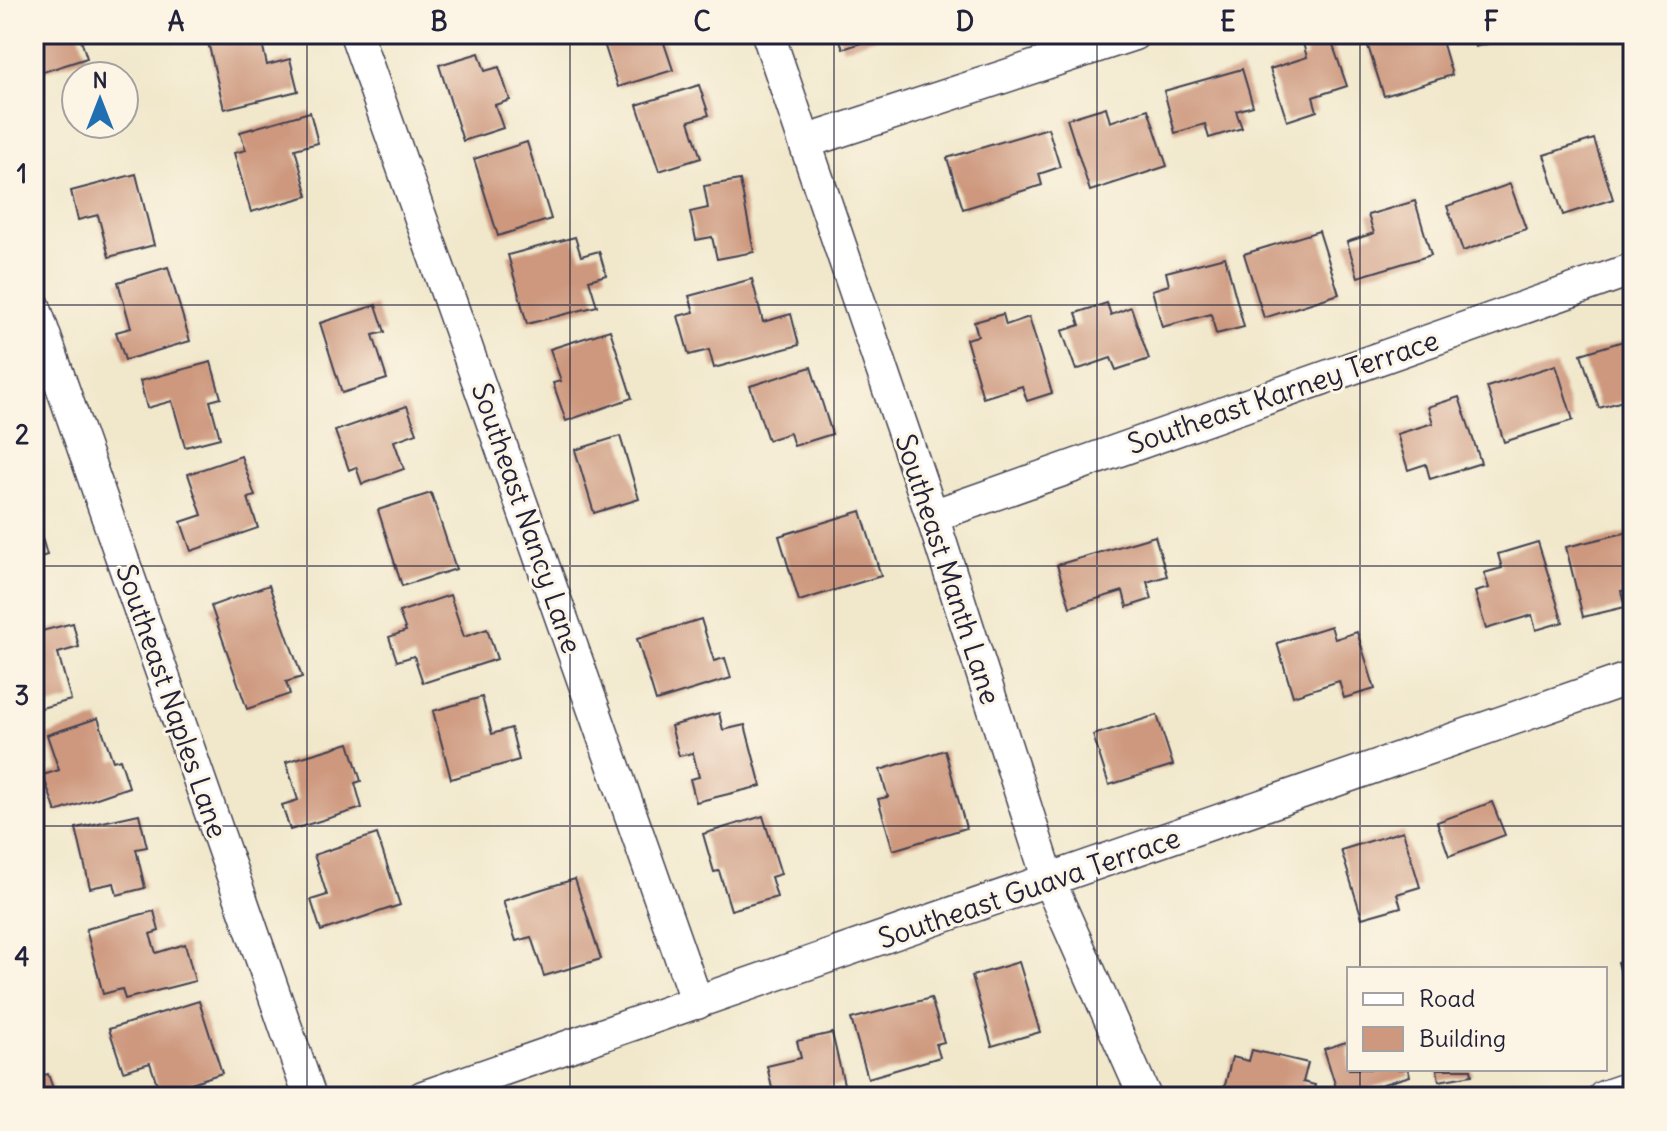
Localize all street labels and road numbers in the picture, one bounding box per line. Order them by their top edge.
street label: Southeast Karney Terrace [1123,322,1443,462]
street label: Southeast Nancy Lane [464,378,590,658]
street label: Southeast Manth Lane [887,429,1009,709]
street label: Southeast Naples Lane [108,559,236,843]
street label: Southeast Guava Terrace [873,819,1185,957]

